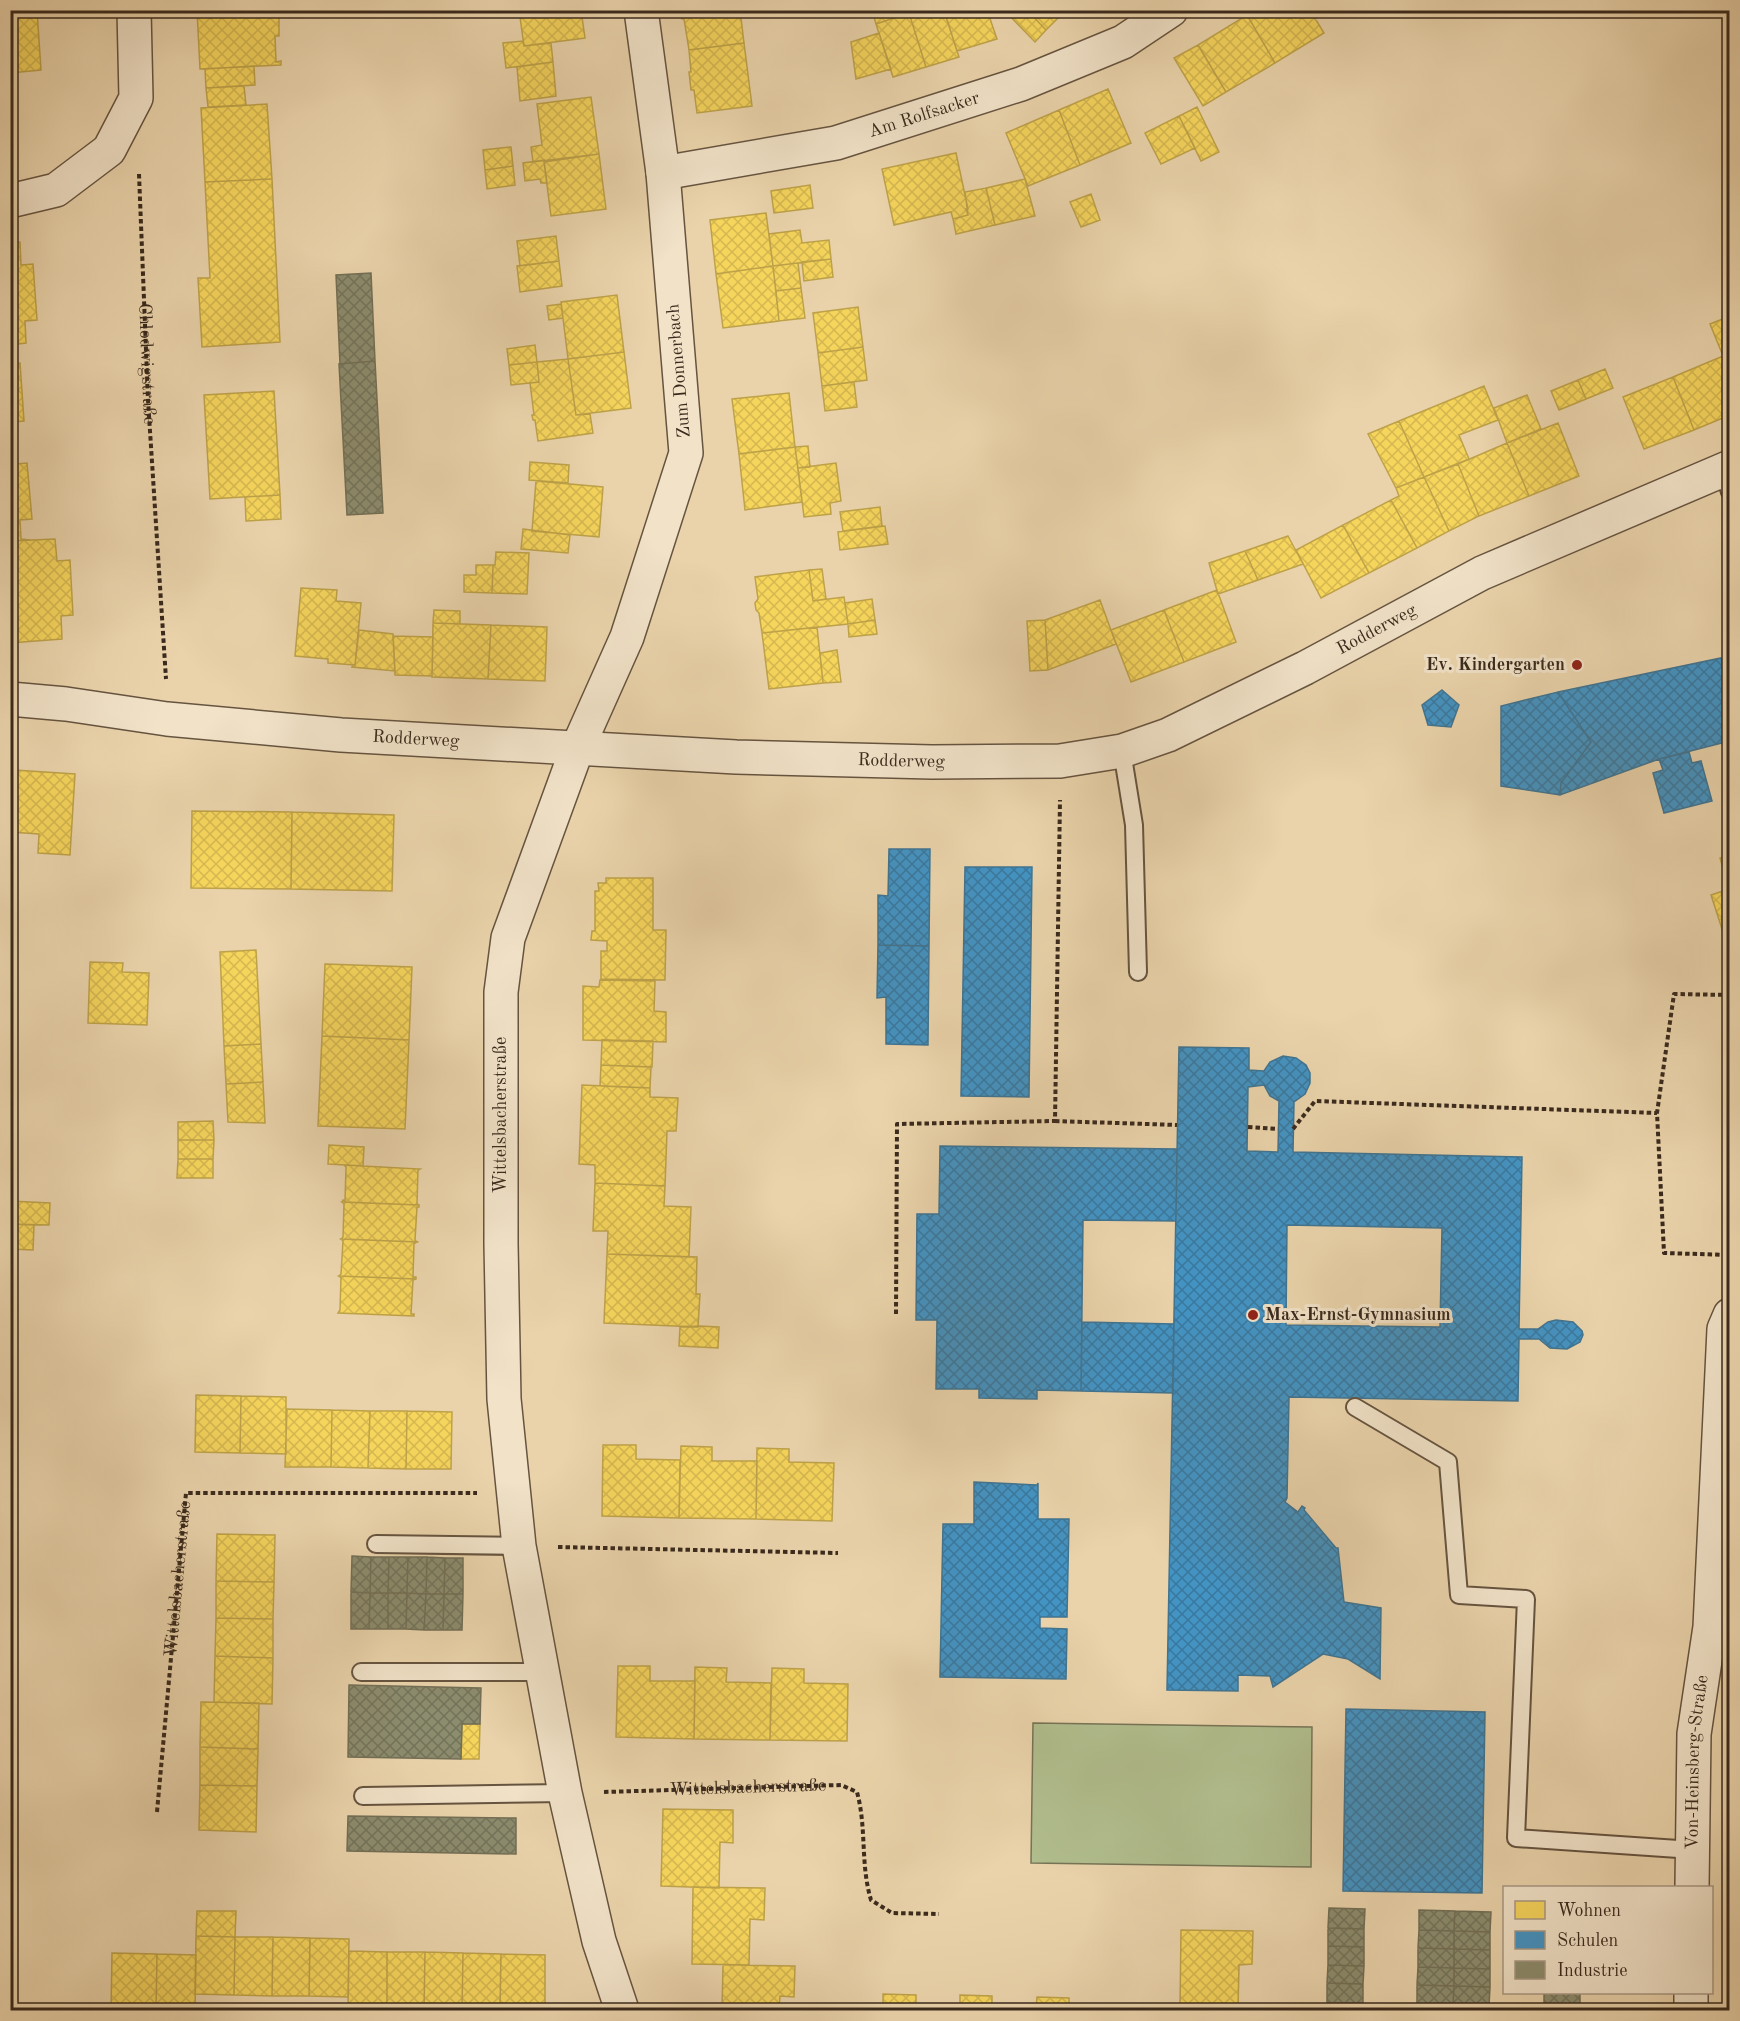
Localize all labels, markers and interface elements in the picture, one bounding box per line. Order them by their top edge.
street label: Am Rolfsacker [866,89,982,141]
street label: Chlodwigstraße [135,303,159,425]
street label: Zum Donnerbach [664,303,694,439]
street label: Rodderweg [1334,601,1420,658]
place label: Ev. Kindergarten [1426,656,1565,674]
marker: Ev. Kindergarten [1570,658,1584,672]
street label: Rodderweg [372,728,460,751]
street label: Rodderweg [857,751,945,771]
street label: Wittelsbacherstraße [492,1037,510,1193]
place label: Max-Ernst-Gymnasium [1265,1306,1451,1324]
marker: Max-Ernst-Gymnasium [1246,1308,1260,1322]
street label: Wittelsbacherstraße [162,1500,194,1658]
street label: Von-Heinsberg-Straße [1683,1674,1712,1850]
street label: Wittelsbacherstraße [669,1776,826,1799]
legend [1503,1886,1713,1994]
text: Wohnen [1557,1902,1621,1920]
text: Schulen [1557,1932,1619,1950]
text: Industrie [1557,1962,1627,1980]

